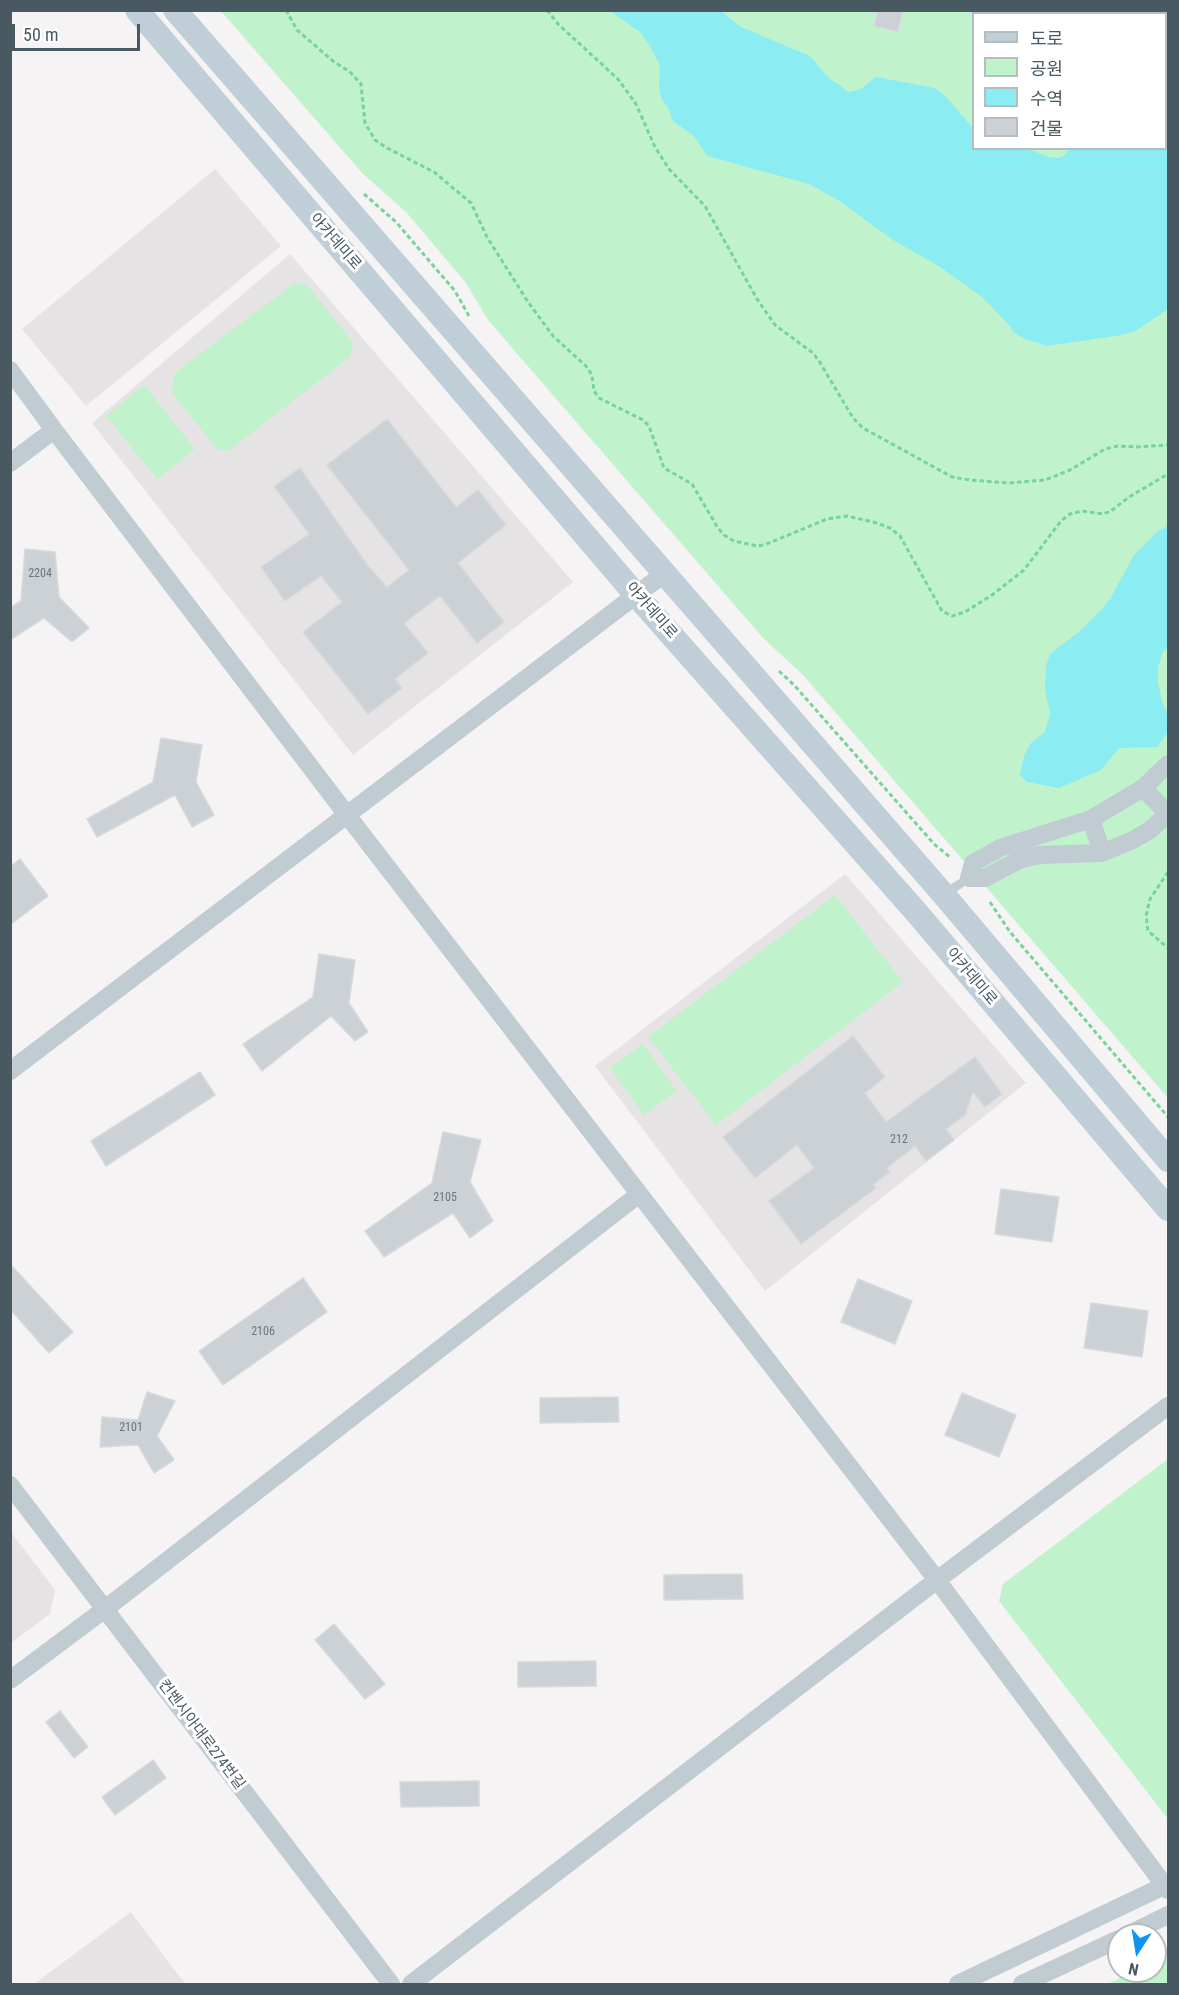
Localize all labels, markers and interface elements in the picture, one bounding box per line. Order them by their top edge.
scale bar [15,12,142,50]
legend [972,12,1167,150]
text: 50 m [23,24,58,45]
text: 도로 [1030,28,1063,49]
text: 공원 [1030,58,1063,79]
text: 수역 [1030,88,1063,109]
text: 건물 [1030,118,1063,139]
street label: 아카데미로 [306,210,364,274]
house number: 2204 [28,567,52,581]
street label: 아카데미로 [622,579,680,643]
street label: 아카데미로 [942,945,1000,1009]
house number: 212 [890,1133,908,1147]
house number: 2105 [433,1191,457,1205]
house number: 2106 [251,1325,275,1339]
house number: 2101 [119,1421,143,1435]
street label: 컨벤시아대로274번길 [154,1677,248,1793]
north arrow [1107,1923,1167,1983]
text: N [1127,1959,1140,1979]

